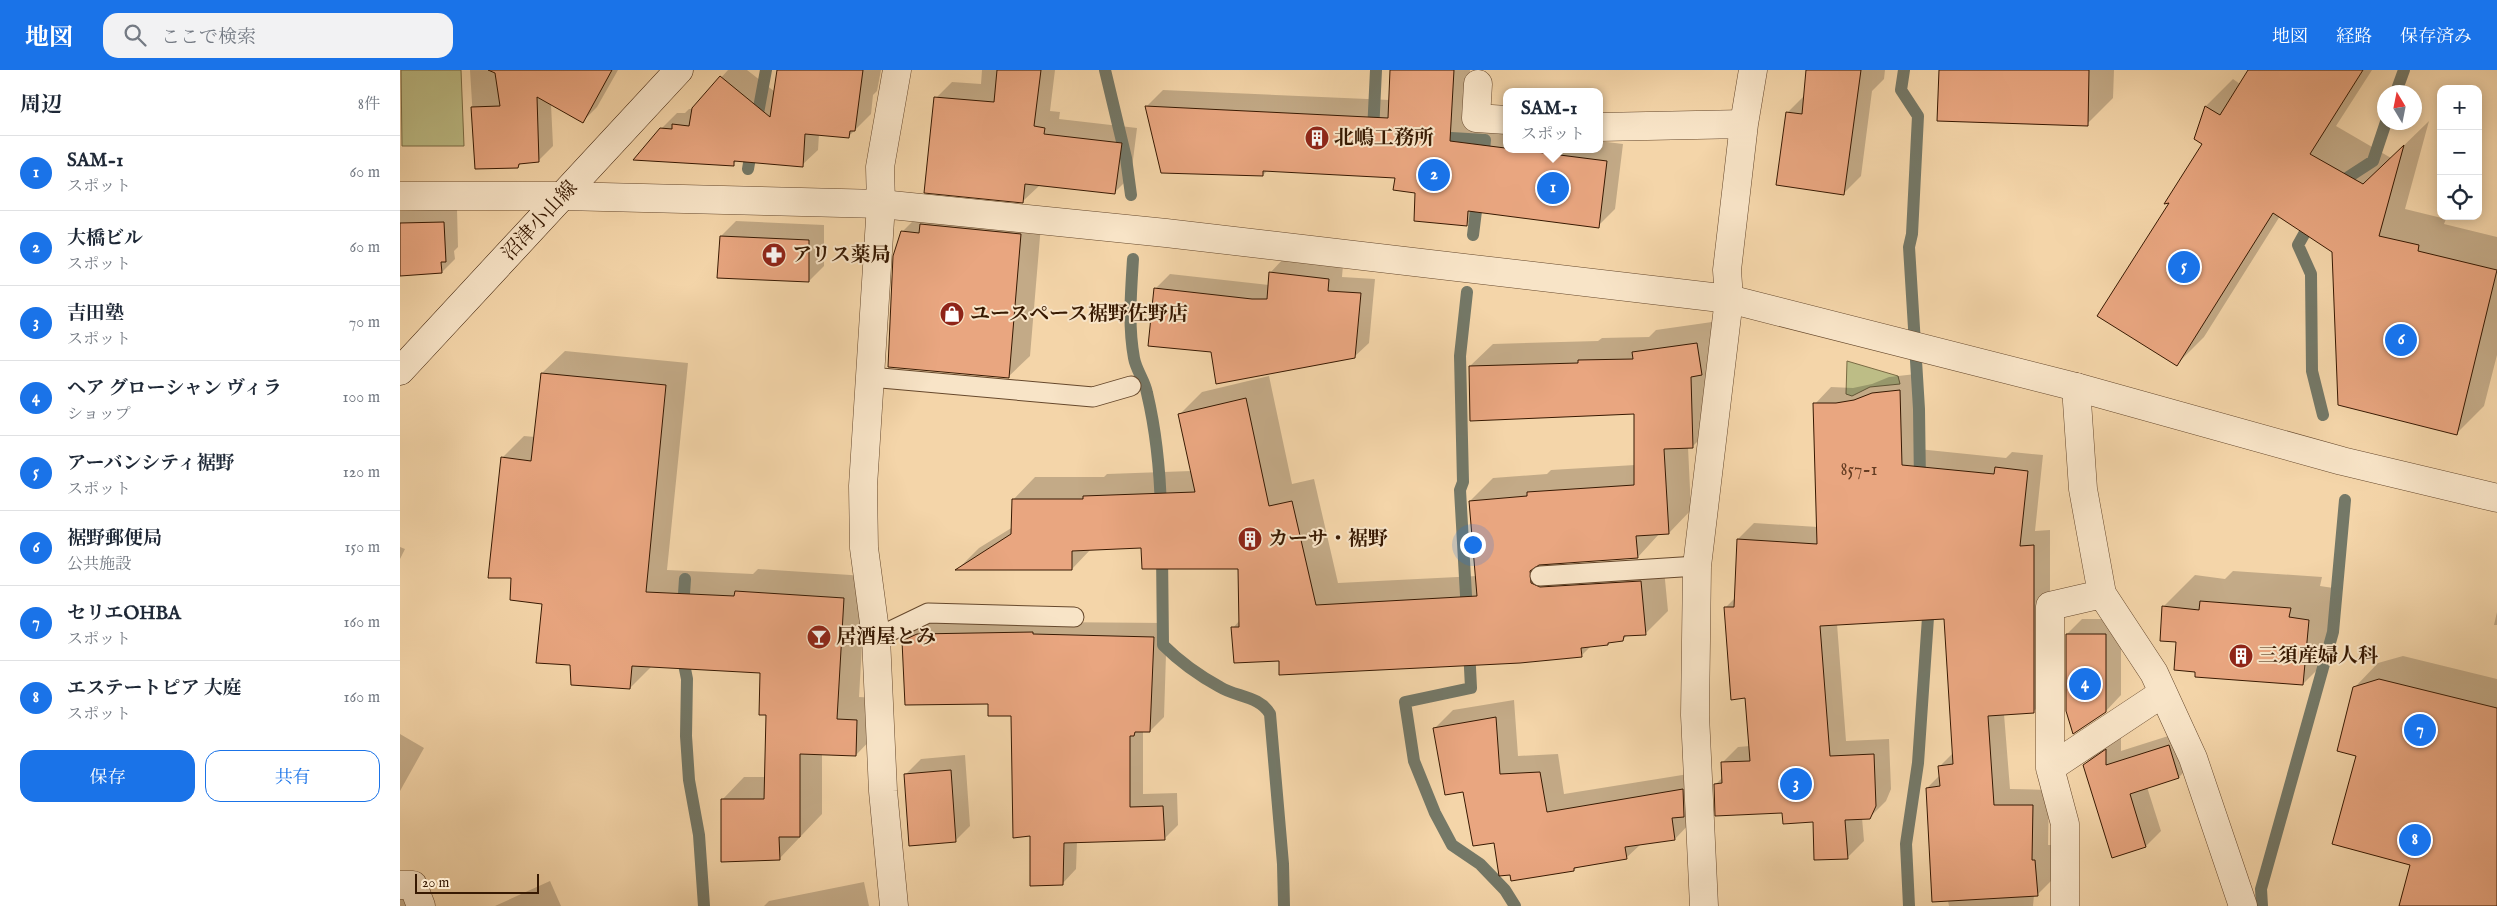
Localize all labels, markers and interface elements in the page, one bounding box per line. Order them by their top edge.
search box [103,13,453,58]
icon: search [121,21,149,49]
text: 地図 [25,23,73,54]
text: ここで検索 [161,26,256,50]
text: 地図 [2272,26,2308,49]
text: 経路 [2336,26,2372,49]
text: 保存済み [2400,26,2472,49]
north arrow [2377,85,2422,130]
map controls [2437,85,2482,220]
button: + [2437,85,2482,130]
popup [1503,88,1603,153]
text: 周辺 [20,92,62,119]
text: 8件 [358,95,380,115]
text: SAM-1 [1521,97,1577,121]
building icon: 北嶋工務所 [1304,125,1330,151]
text: スポット [1521,125,1585,145]
place label: 北嶋工務所 [1334,126,1434,151]
button: − [2437,130,2482,175]
text: SAM-1 [67,149,123,173]
pin: 2 [1418,156,1450,194]
text: 1 [33,163,39,183]
text: 60 m [350,163,380,183]
pin: 1 [1537,169,1569,207]
button: locate [2437,175,2482,220]
street label: 沼津小山線 [497,176,583,266]
text: スポット [67,177,131,197]
text: 大橋ビル [67,227,143,251]
text: 2 [32,238,40,258]
text: 60 m [350,238,380,258]
pharmacy icon: アリス薬局 [761,242,787,268]
place label: アリス薬局 [792,243,891,268]
pin: 5 [2168,248,2200,286]
text: スポット [67,255,131,275]
shop icon: ユースペース裾野佐野店 [939,301,965,327]
text: 吉田塾 [67,302,124,326]
place label: ユースペース裾野佐野店 [970,302,1188,327]
text: 3 [33,313,39,333]
text: 70 m [349,313,380,333]
pin: 6 [2385,321,2417,359]
text: スポット [67,330,131,350]
text: ヘア グローシャン ヴィラ [67,377,282,401]
text: 4 [32,388,40,408]
text: 100 m [343,388,380,408]
text: ショップ [67,405,131,425]
text: アーバンシティ裾野 [67,452,235,476]
house number: 857-1 [1840,459,1878,482]
text: 5 [33,463,39,483]
text: 120 m [343,463,380,483]
text: スポット [67,480,131,500]
building icon: カーサ・裾野 [1237,526,1263,552]
text: 裾野郵便局 [67,527,162,551]
place label: カーサ・裾野 [1268,527,1388,552]
your location [1460,532,1486,558]
text: 6 [33,538,39,558]
text: 150 m [345,538,380,558]
text: 公共施設 [67,555,131,575]
text: セリエOHBA [67,602,181,626]
text: 7 [32,613,40,633]
text: 160 m [344,613,380,633]
bar icon: 居酒屋とみ [806,624,832,650]
place label: 居酒屋とみ [836,625,936,650]
text: スポット [67,630,131,650]
building icon: 三須産婦人科 [2228,643,2254,669]
place label: 三須産婦人科 [2258,644,2378,669]
pin: 4 [2069,665,2101,703]
text: エステートピア 大庭 [67,677,242,701]
text: 8 [33,688,39,708]
text: 160 m [344,688,380,708]
text: スポット [67,705,131,725]
pin: 7 [2404,711,2436,749]
button: 保存 [20,750,195,802]
button: 共有 [205,750,380,802]
pin: 3 [1780,765,1812,803]
pin: 8 [2399,821,2431,859]
scale bar [415,871,539,894]
text: 20 m [422,874,449,892]

